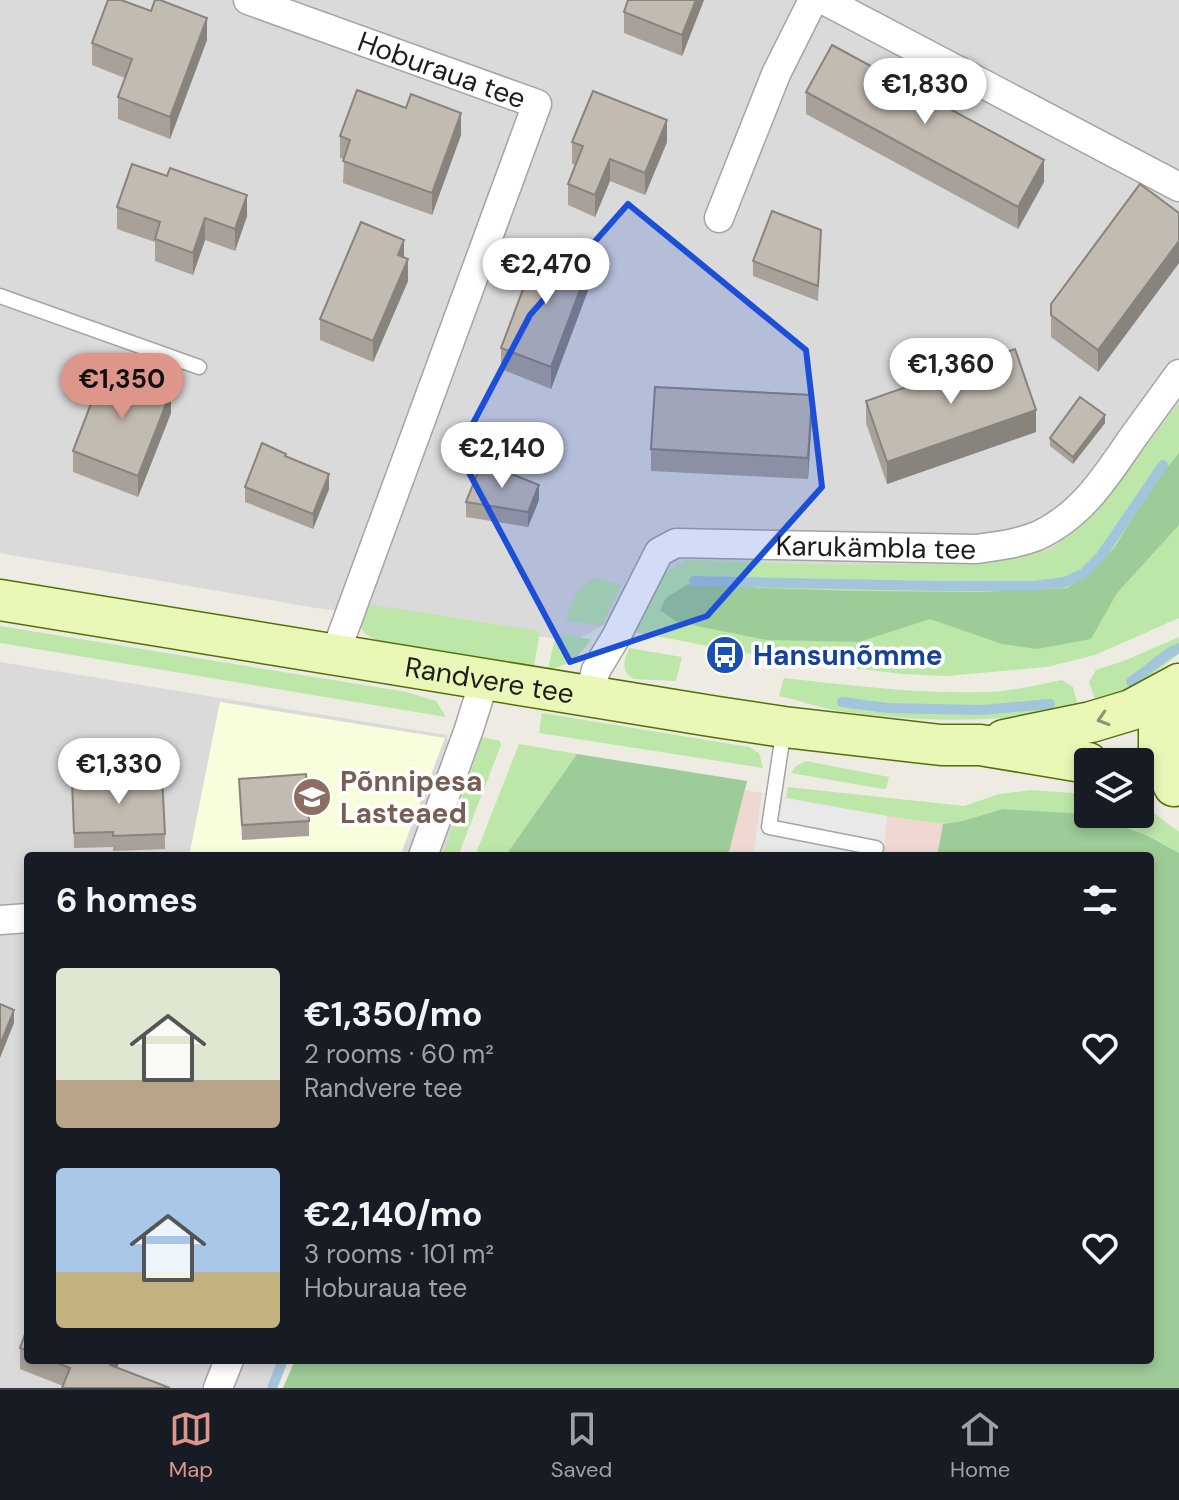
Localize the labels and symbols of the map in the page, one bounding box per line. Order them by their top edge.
street label: Hoburaua tee [353,23,531,117]
pin: €1,830 [860,58,990,126]
pin: €2,470 [481,238,611,306]
pin: €1,360 [886,338,1016,406]
pin: €1,350 [57,353,187,421]
pin: €2,140 [437,422,567,490]
street label: Karukämbla tee [775,527,977,568]
bus stop icon: Hansunõmme [704,634,746,676]
place label: Hansunõmme [753,637,943,674]
street label: Randvere tee [402,648,577,712]
one-way arrow [1097,709,1111,725]
pin: €1,330 [54,738,184,806]
place label: Põnnipesa Lasteaed [340,763,482,832]
school or university icon: Põnnipesa Lasteaed [291,776,333,818]

